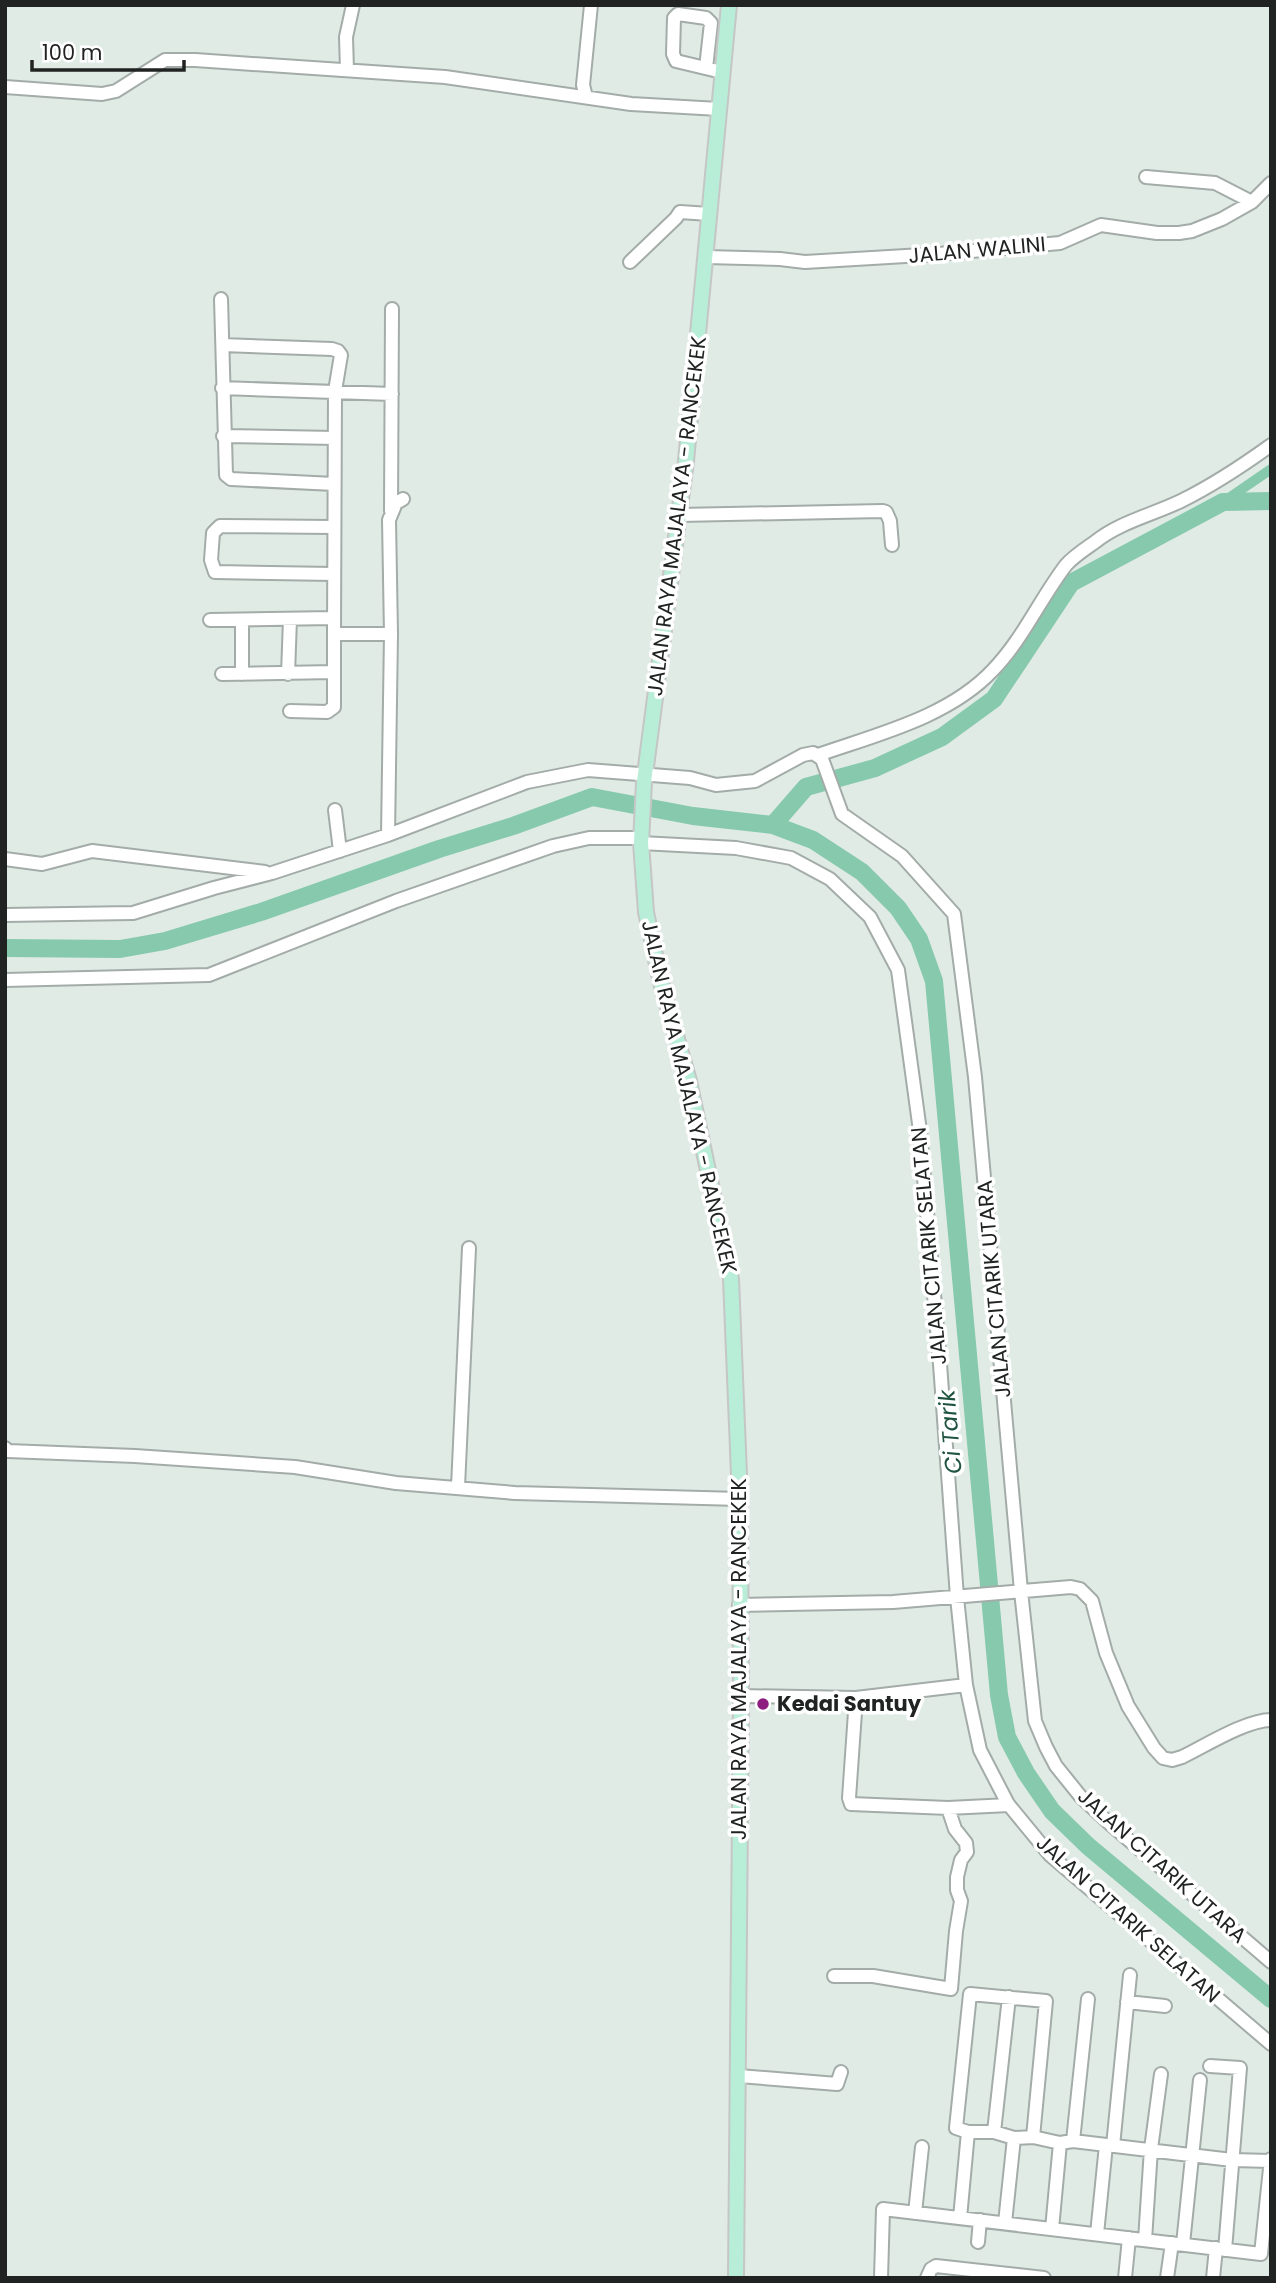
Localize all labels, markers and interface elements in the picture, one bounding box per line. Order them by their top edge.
scale bar [32,28,184,72]
text: 100 m [42,38,102,67]
street label: JALAN WALINI [907,229,1047,270]
street label: JALAN RAYA MAJALAYA - RANCEKEK [640,334,713,698]
street label: JALAN RAYA MAJALAYA - RANCEKEK [635,917,744,1277]
street label: JALAN CITARIK SELATAN [904,1126,953,1366]
street label: JALAN CITARIK UTARA [970,1179,1017,1399]
water label: Ci Tarik [930,1387,970,1475]
street label: JALAN RAYA MAJALAYA - RANCEKEK [724,1477,753,1840]
place label: Kedai Santuy [777,1689,922,1718]
marker: Kedai Santuy [755,1696,771,1712]
street label: JALAN CITARIK UTARA [1071,1782,1253,1950]
street label: JALAN CITARIK SELATAN [1030,1828,1227,2009]

